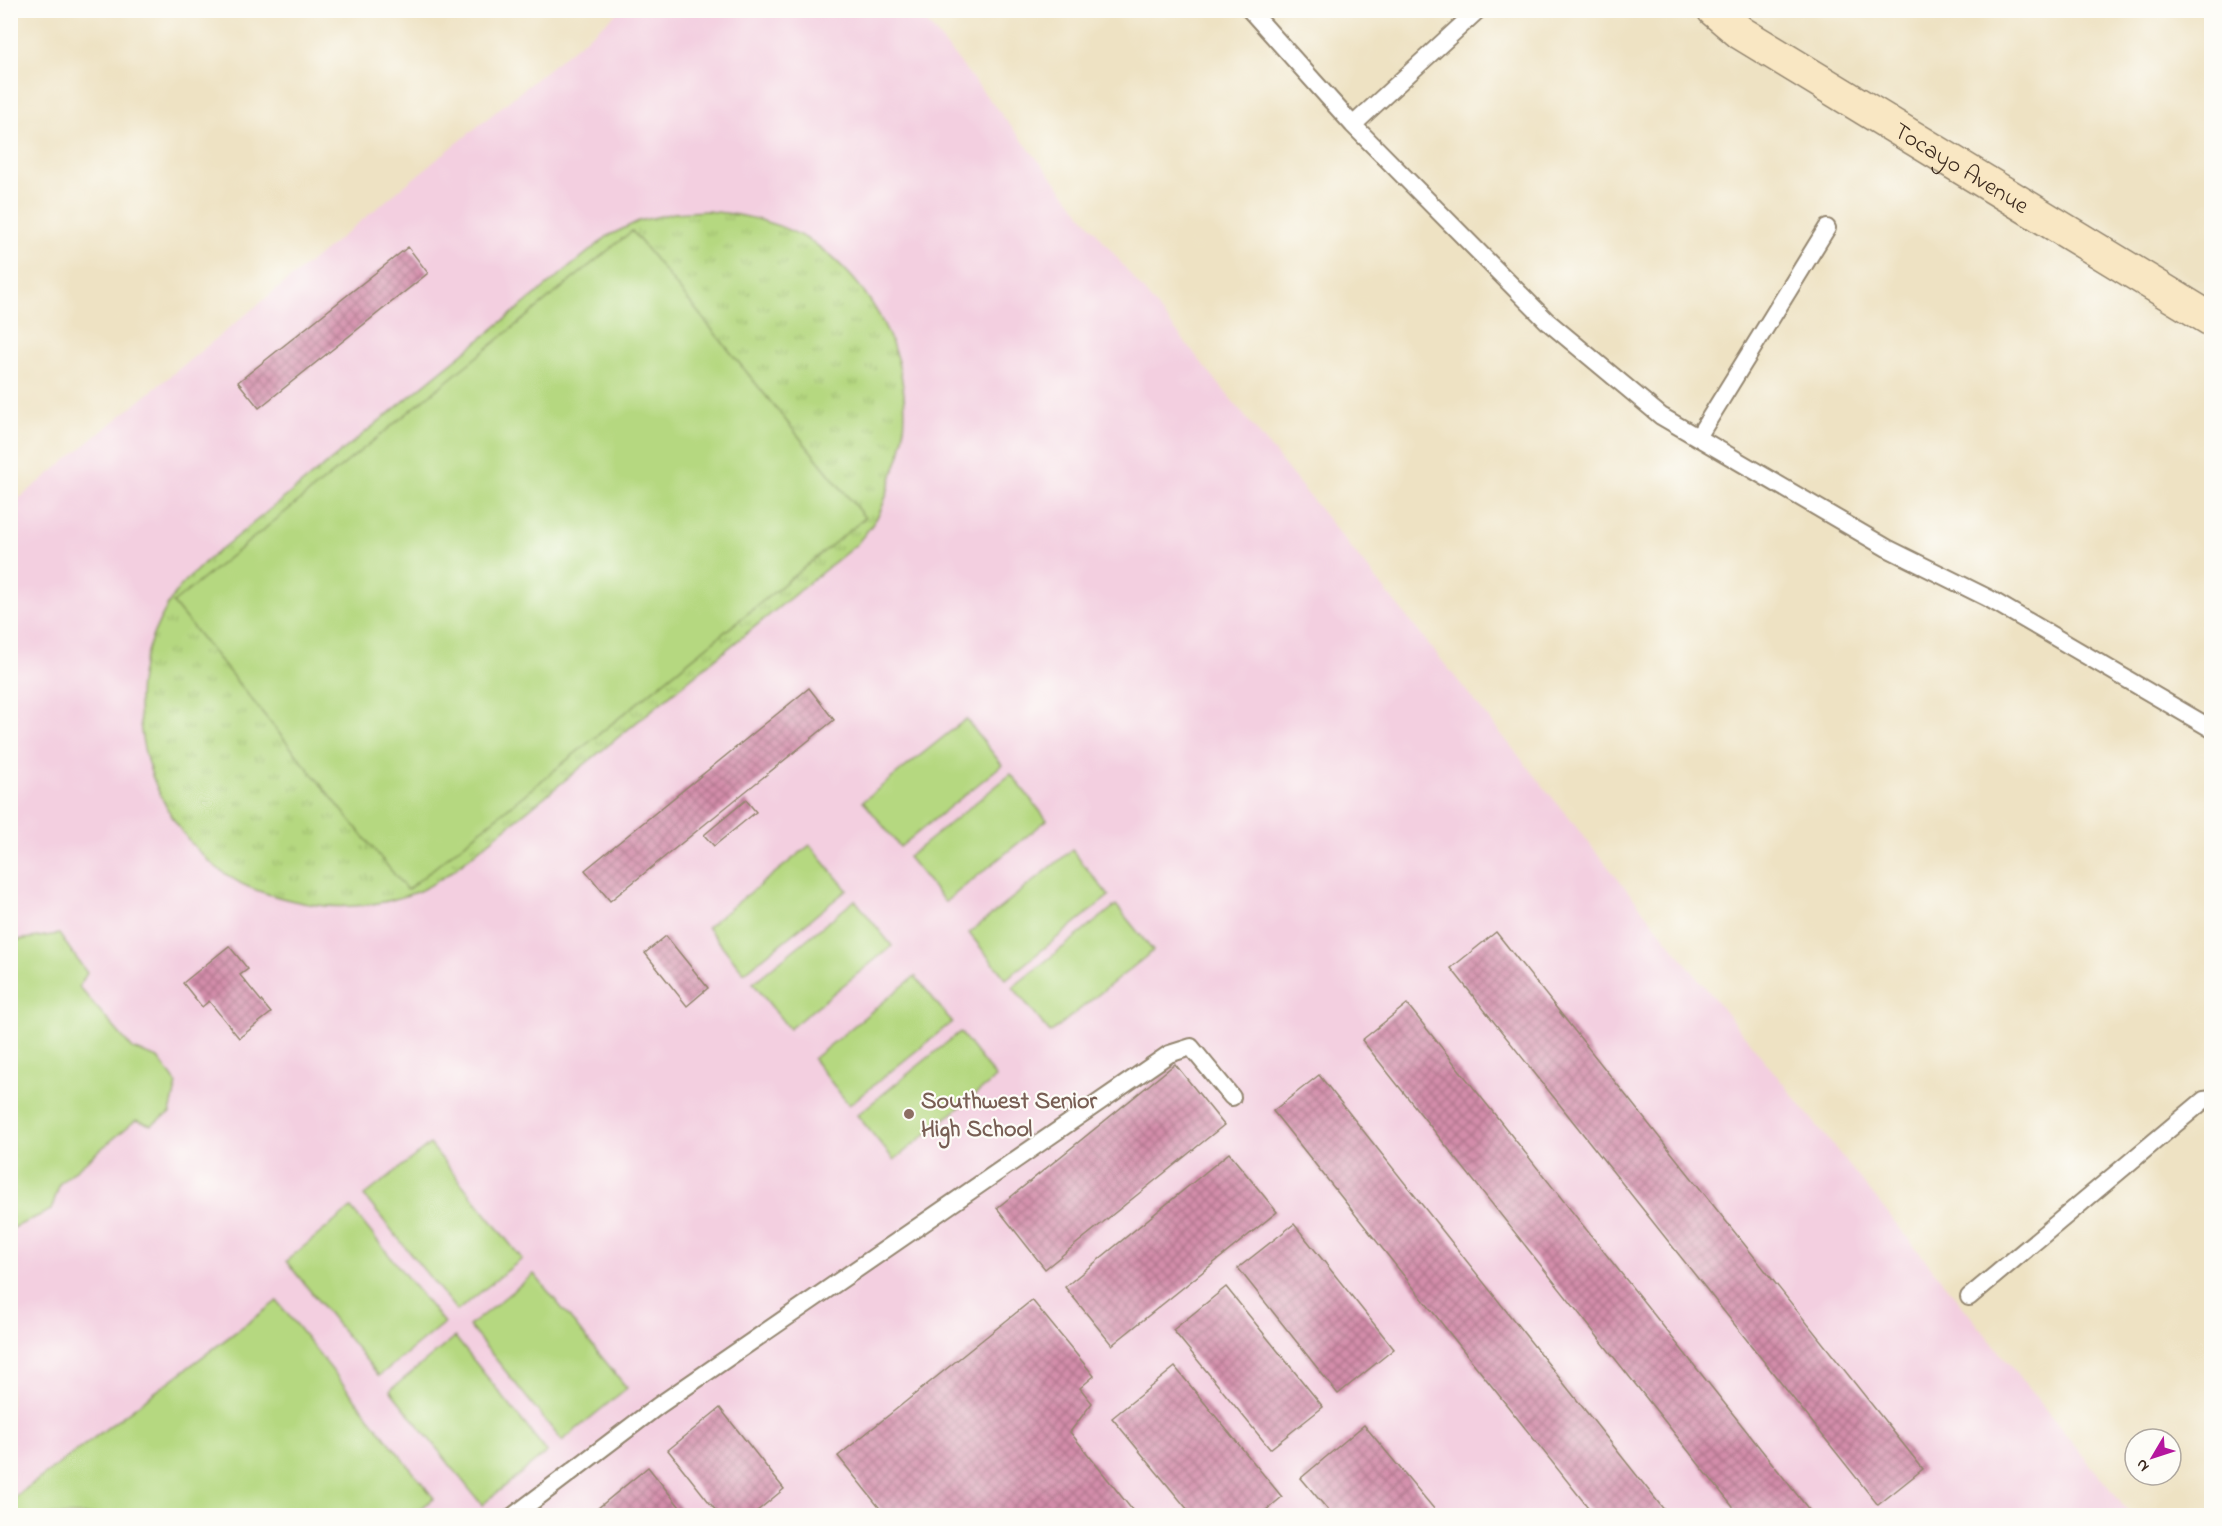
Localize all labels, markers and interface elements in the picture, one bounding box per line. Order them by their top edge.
street label: Tocayo Avenue [1886,115,2035,225]
place label: Southwest Senior High School [921,1085,1098,1149]
marker: Southwest Senior High School [902,1107,916,1121]
north arrow [2123,1427,2183,1487]
text: N [2130,1453,2156,1477]

